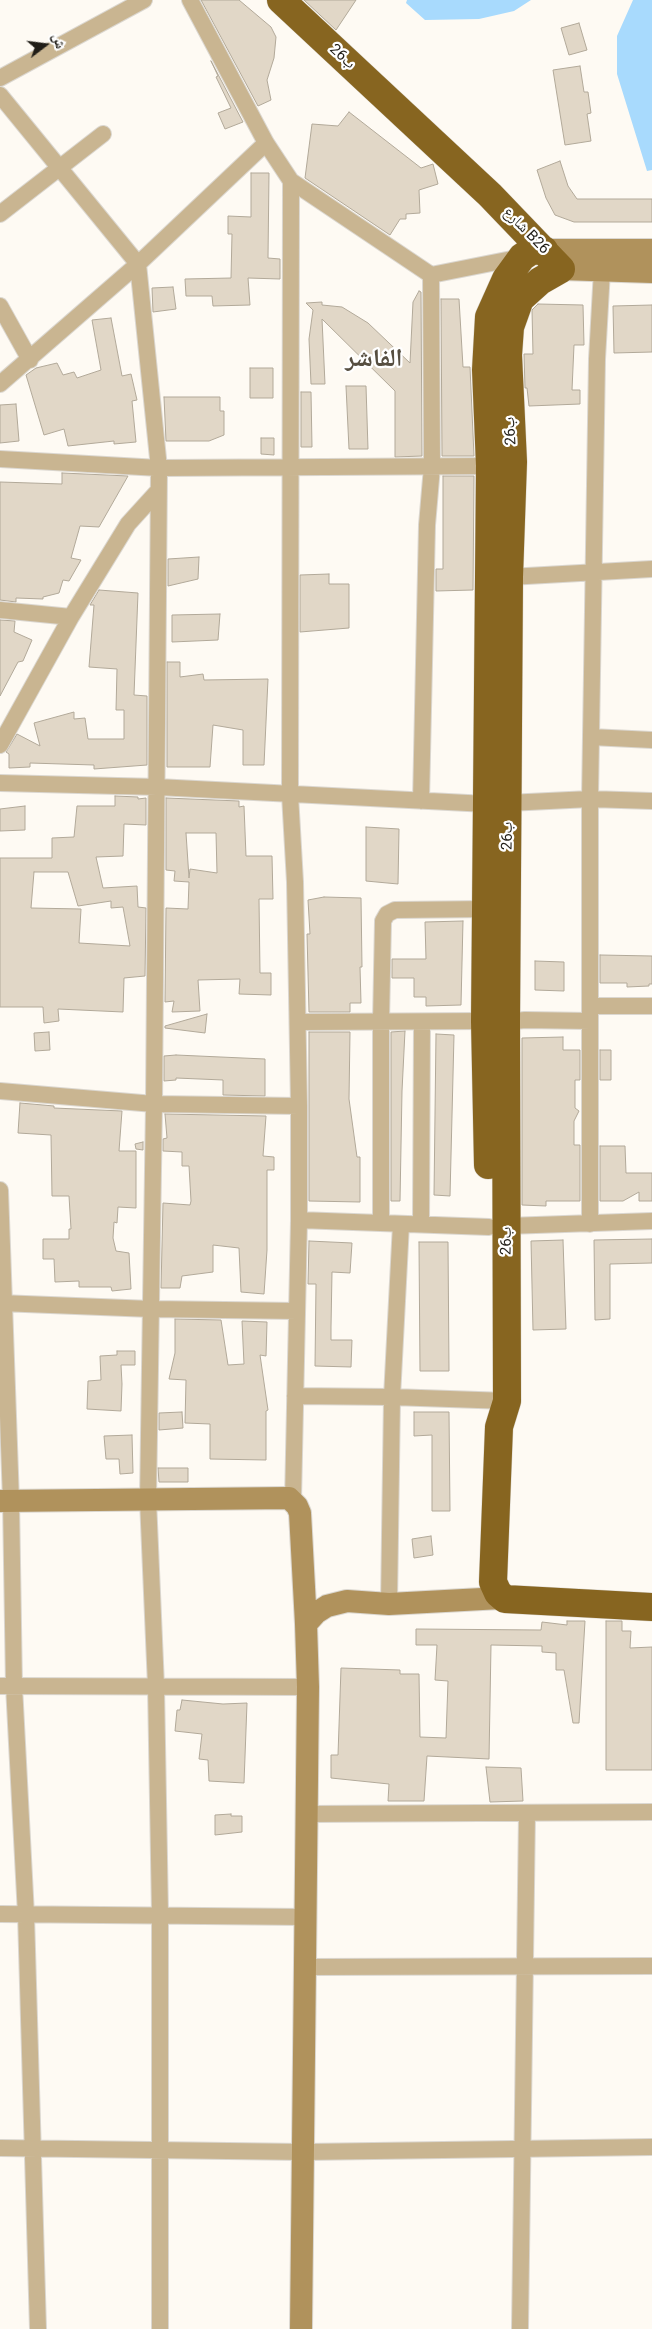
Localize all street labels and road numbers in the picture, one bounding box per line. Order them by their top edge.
street label: 26ب [325,41,359,73]
street label: شارع B26 [499,204,553,258]
street label: 26ب [501,416,521,446]
street label: 26ب [499,822,517,850]
street label: 26ب [498,1227,516,1255]

